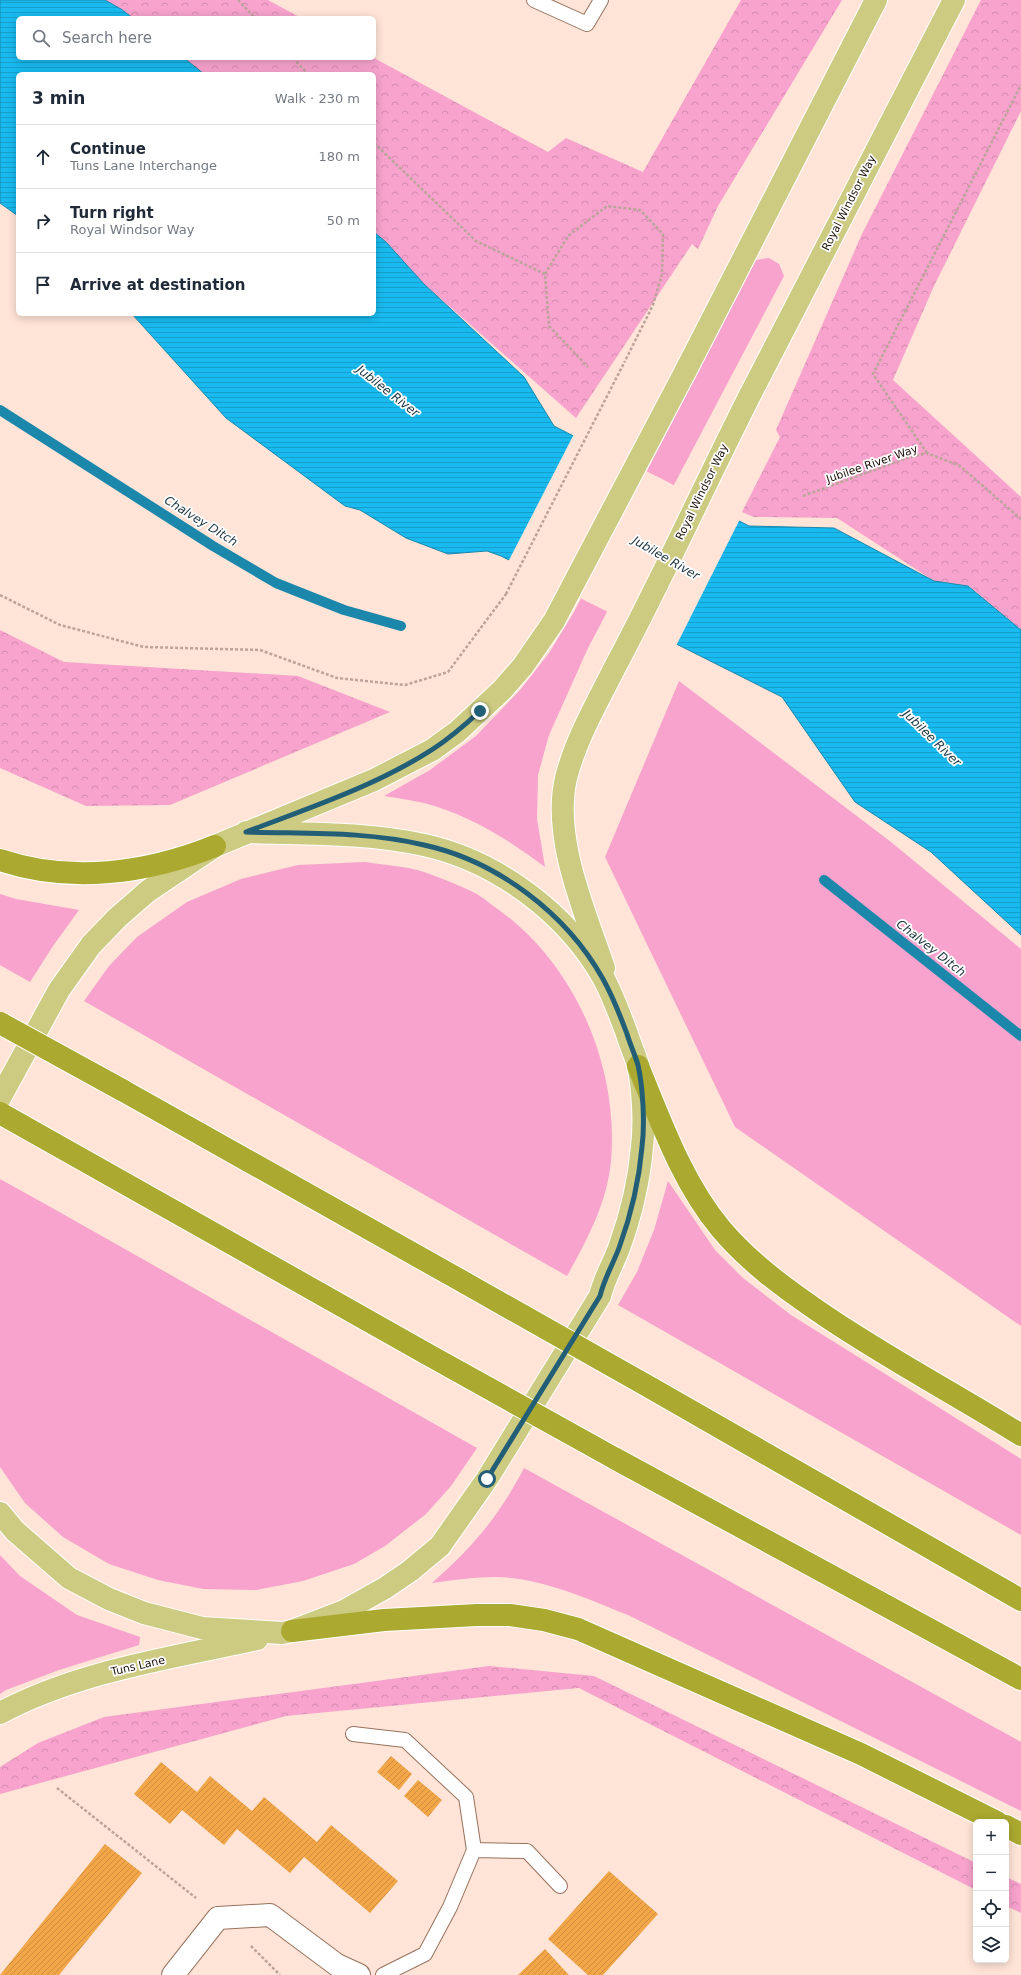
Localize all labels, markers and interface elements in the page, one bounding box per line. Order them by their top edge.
search box [16,16,376,60]
icon: search [30,27,52,49]
text: Search here [62,29,152,47]
text: 3 min [32,88,85,108]
text: Walk · 230 m [275,91,360,106]
text: Continue [70,140,146,158]
icon: ahead [32,146,54,168]
text: 180 m [318,149,360,164]
street label: Royal Windsor Way [819,153,879,253]
text: Tuns Lane Interchange [70,158,217,173]
text: Turn right [70,204,154,222]
icon: right [32,210,54,232]
text: 50 m [327,213,360,228]
text: Royal Windsor Way [70,222,194,237]
icon: arrive [32,274,54,296]
text: Arrive at destination [70,276,245,294]
water label: Jubilee River [353,361,423,420]
street label: Royal Windsor Way [673,441,731,542]
street label: Jubilee River Way [824,442,920,486]
water label: Chalvey Ditch [162,493,240,549]
water label: Jubilee River [628,532,703,583]
route end [471,702,489,720]
water label: Jubilee River [899,705,965,770]
water label: Chalvey Ditch [894,917,968,979]
route start [478,1470,496,1488]
street label: Tuns Lane [109,1653,166,1679]
map controls [973,1819,1009,1963]
button: + [973,1819,1009,1855]
button: − [973,1855,1009,1891]
button: locate [973,1891,1009,1927]
button: layers [973,1927,1009,1963]

